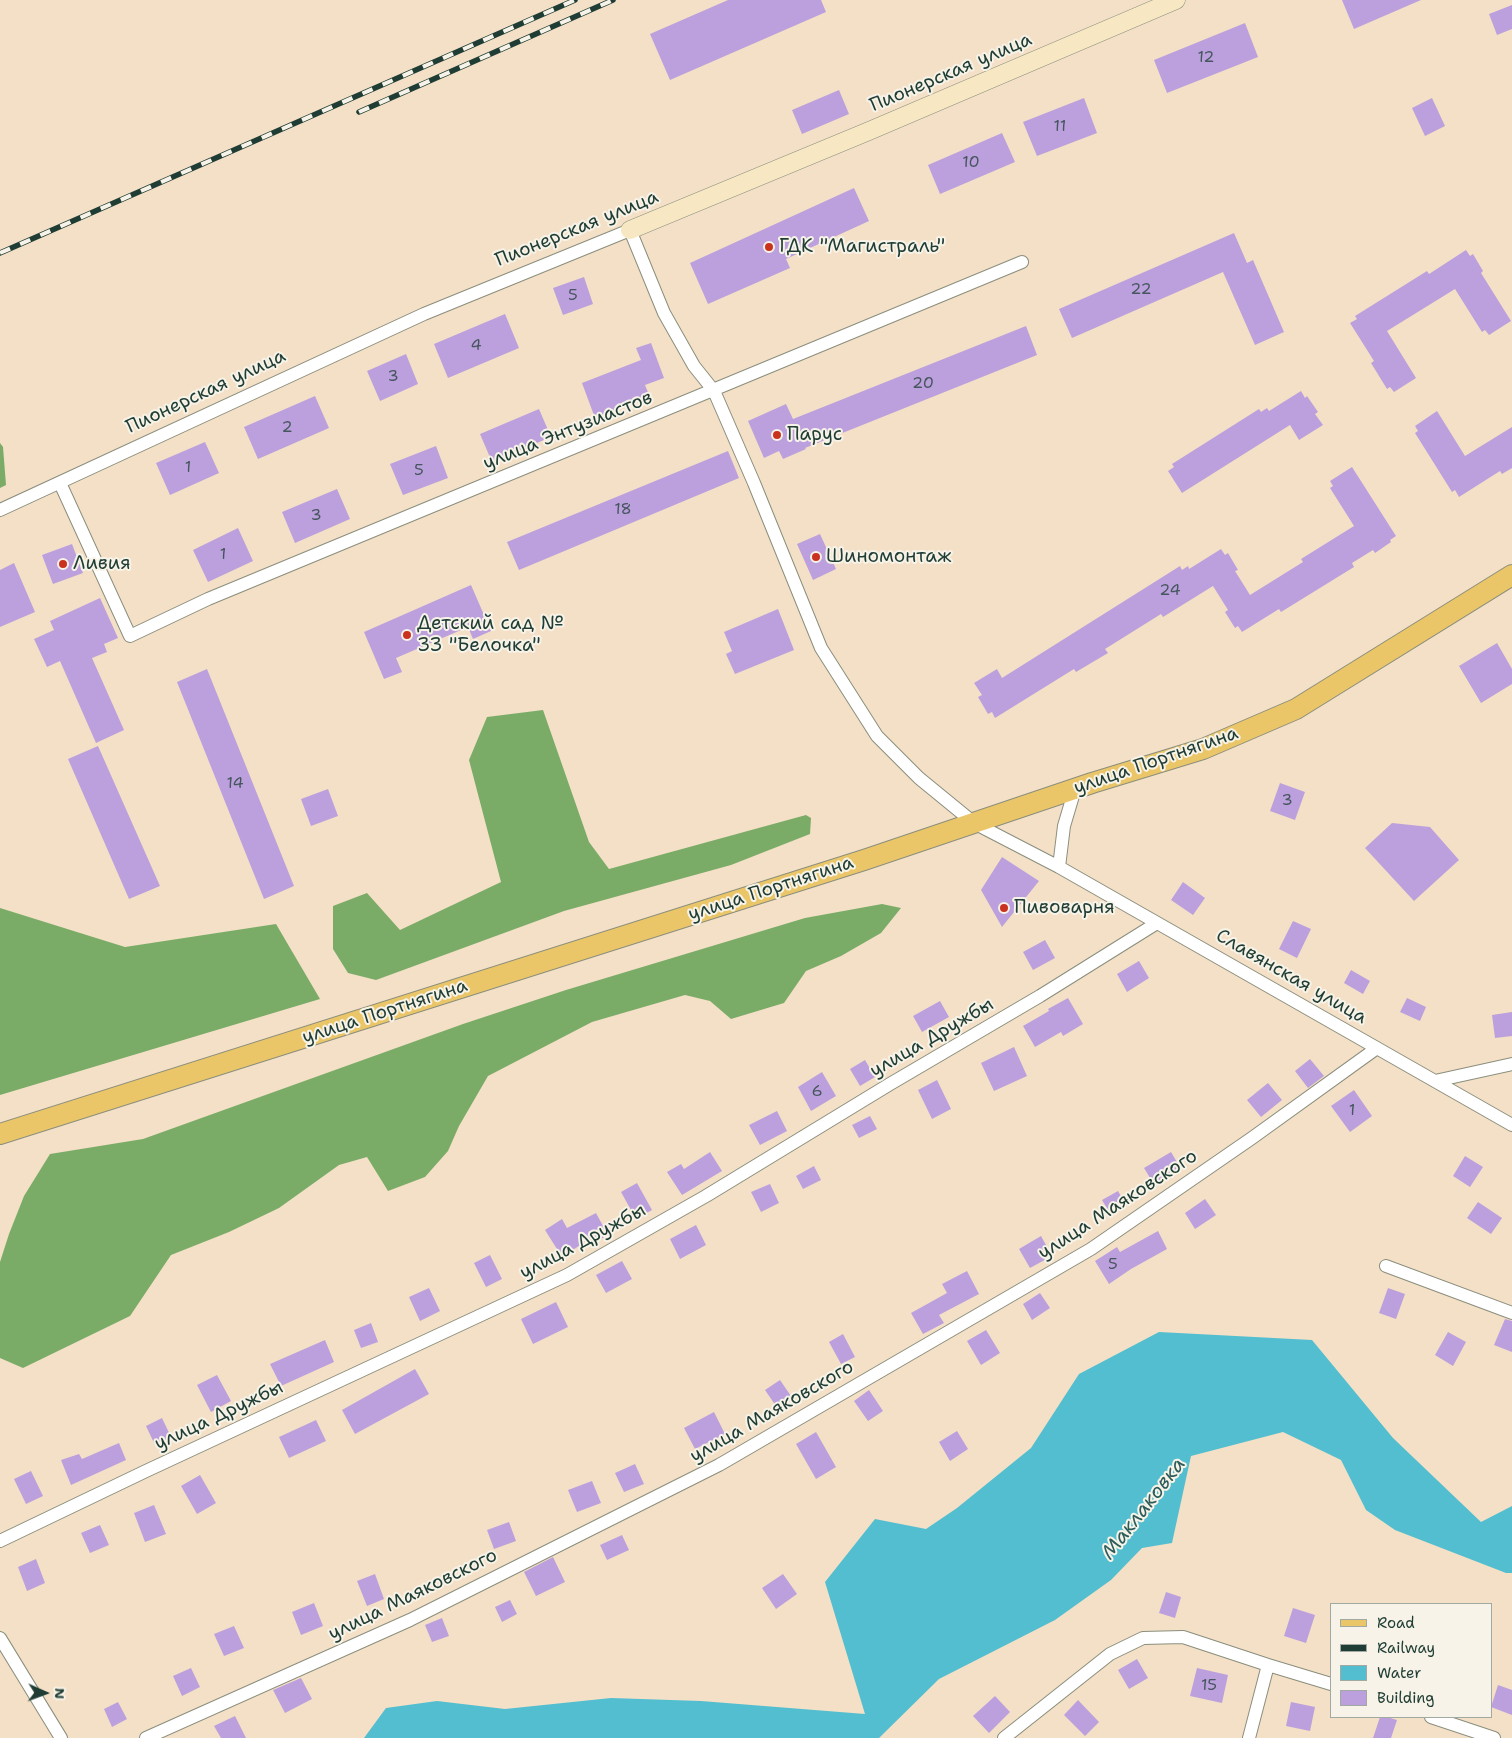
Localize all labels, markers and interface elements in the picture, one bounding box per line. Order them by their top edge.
street label: Пионерская улица [867,29,1035,117]
house number: 12 [1197,48,1215,68]
house number: 11 [1054,117,1066,137]
house number: 10 [962,153,980,173]
street label: Пионерская улица [492,186,662,272]
place label: ГДК "Магистраль" [779,236,945,258]
marker: ГДК "Магистраль" [763,241,775,253]
house number: 22 [1130,280,1152,300]
house number: 5 [568,286,578,306]
house number: 4 [470,336,482,356]
street label: Пионерская улица [122,345,290,439]
house number: 3 [387,367,399,387]
house number: 20 [912,374,934,394]
street label: улица Энтузиастов [480,387,656,475]
house number: 2 [281,418,293,438]
place label: Парус [787,424,842,446]
marker: Парус [771,429,783,441]
house number: 1 [185,458,191,478]
house number: 5 [414,461,424,481]
house number: 18 [614,500,632,520]
house number: 3 [310,506,322,526]
house number: 1 [220,545,226,565]
place label: Шиномонтаж [826,546,951,568]
marker: Шиномонтаж [810,551,822,563]
place label: Ливия [73,553,131,575]
marker: Ливия [57,558,69,570]
house number: 24 [1159,581,1181,601]
place label: Детский сад № 33 "Белочка" [417,613,564,657]
marker: Детский сад № 33 "Белочка" [401,629,413,641]
street label: улица Портнягина [1071,722,1241,800]
house number: 14 [226,774,244,794]
house number: 3 [1281,791,1293,811]
street label: улица Портнягина [686,852,856,926]
place label: Пивоварня [1014,897,1115,919]
marker: Пивоварня [998,902,1010,914]
street label: Славянская улица [1211,924,1371,1030]
street label: улица Портнягина [300,975,470,1049]
street label: улица Дружбы [866,993,998,1083]
house number: 6 [811,1082,823,1102]
house number: 1 [1349,1101,1355,1121]
street label: улица Маяковского [1034,1145,1202,1265]
street label: улица Дружбы [516,1199,650,1285]
house number: 5 [1108,1255,1118,1275]
street label: улица Маяковского [686,1356,858,1468]
street label: улица Дружбы [151,1376,287,1456]
water label: Маклаковка [1097,1453,1191,1565]
street label: улица Маяковского [325,1544,501,1646]
legend [1330,1603,1492,1718]
text: Road [1377,1613,1415,1633]
text: Railway [1377,1638,1435,1658]
text: Water [1377,1663,1421,1683]
north arrow [20,1668,70,1718]
house number: 15 [1201,1676,1217,1696]
text: N [51,1688,69,1699]
text: Building [1377,1688,1434,1708]

